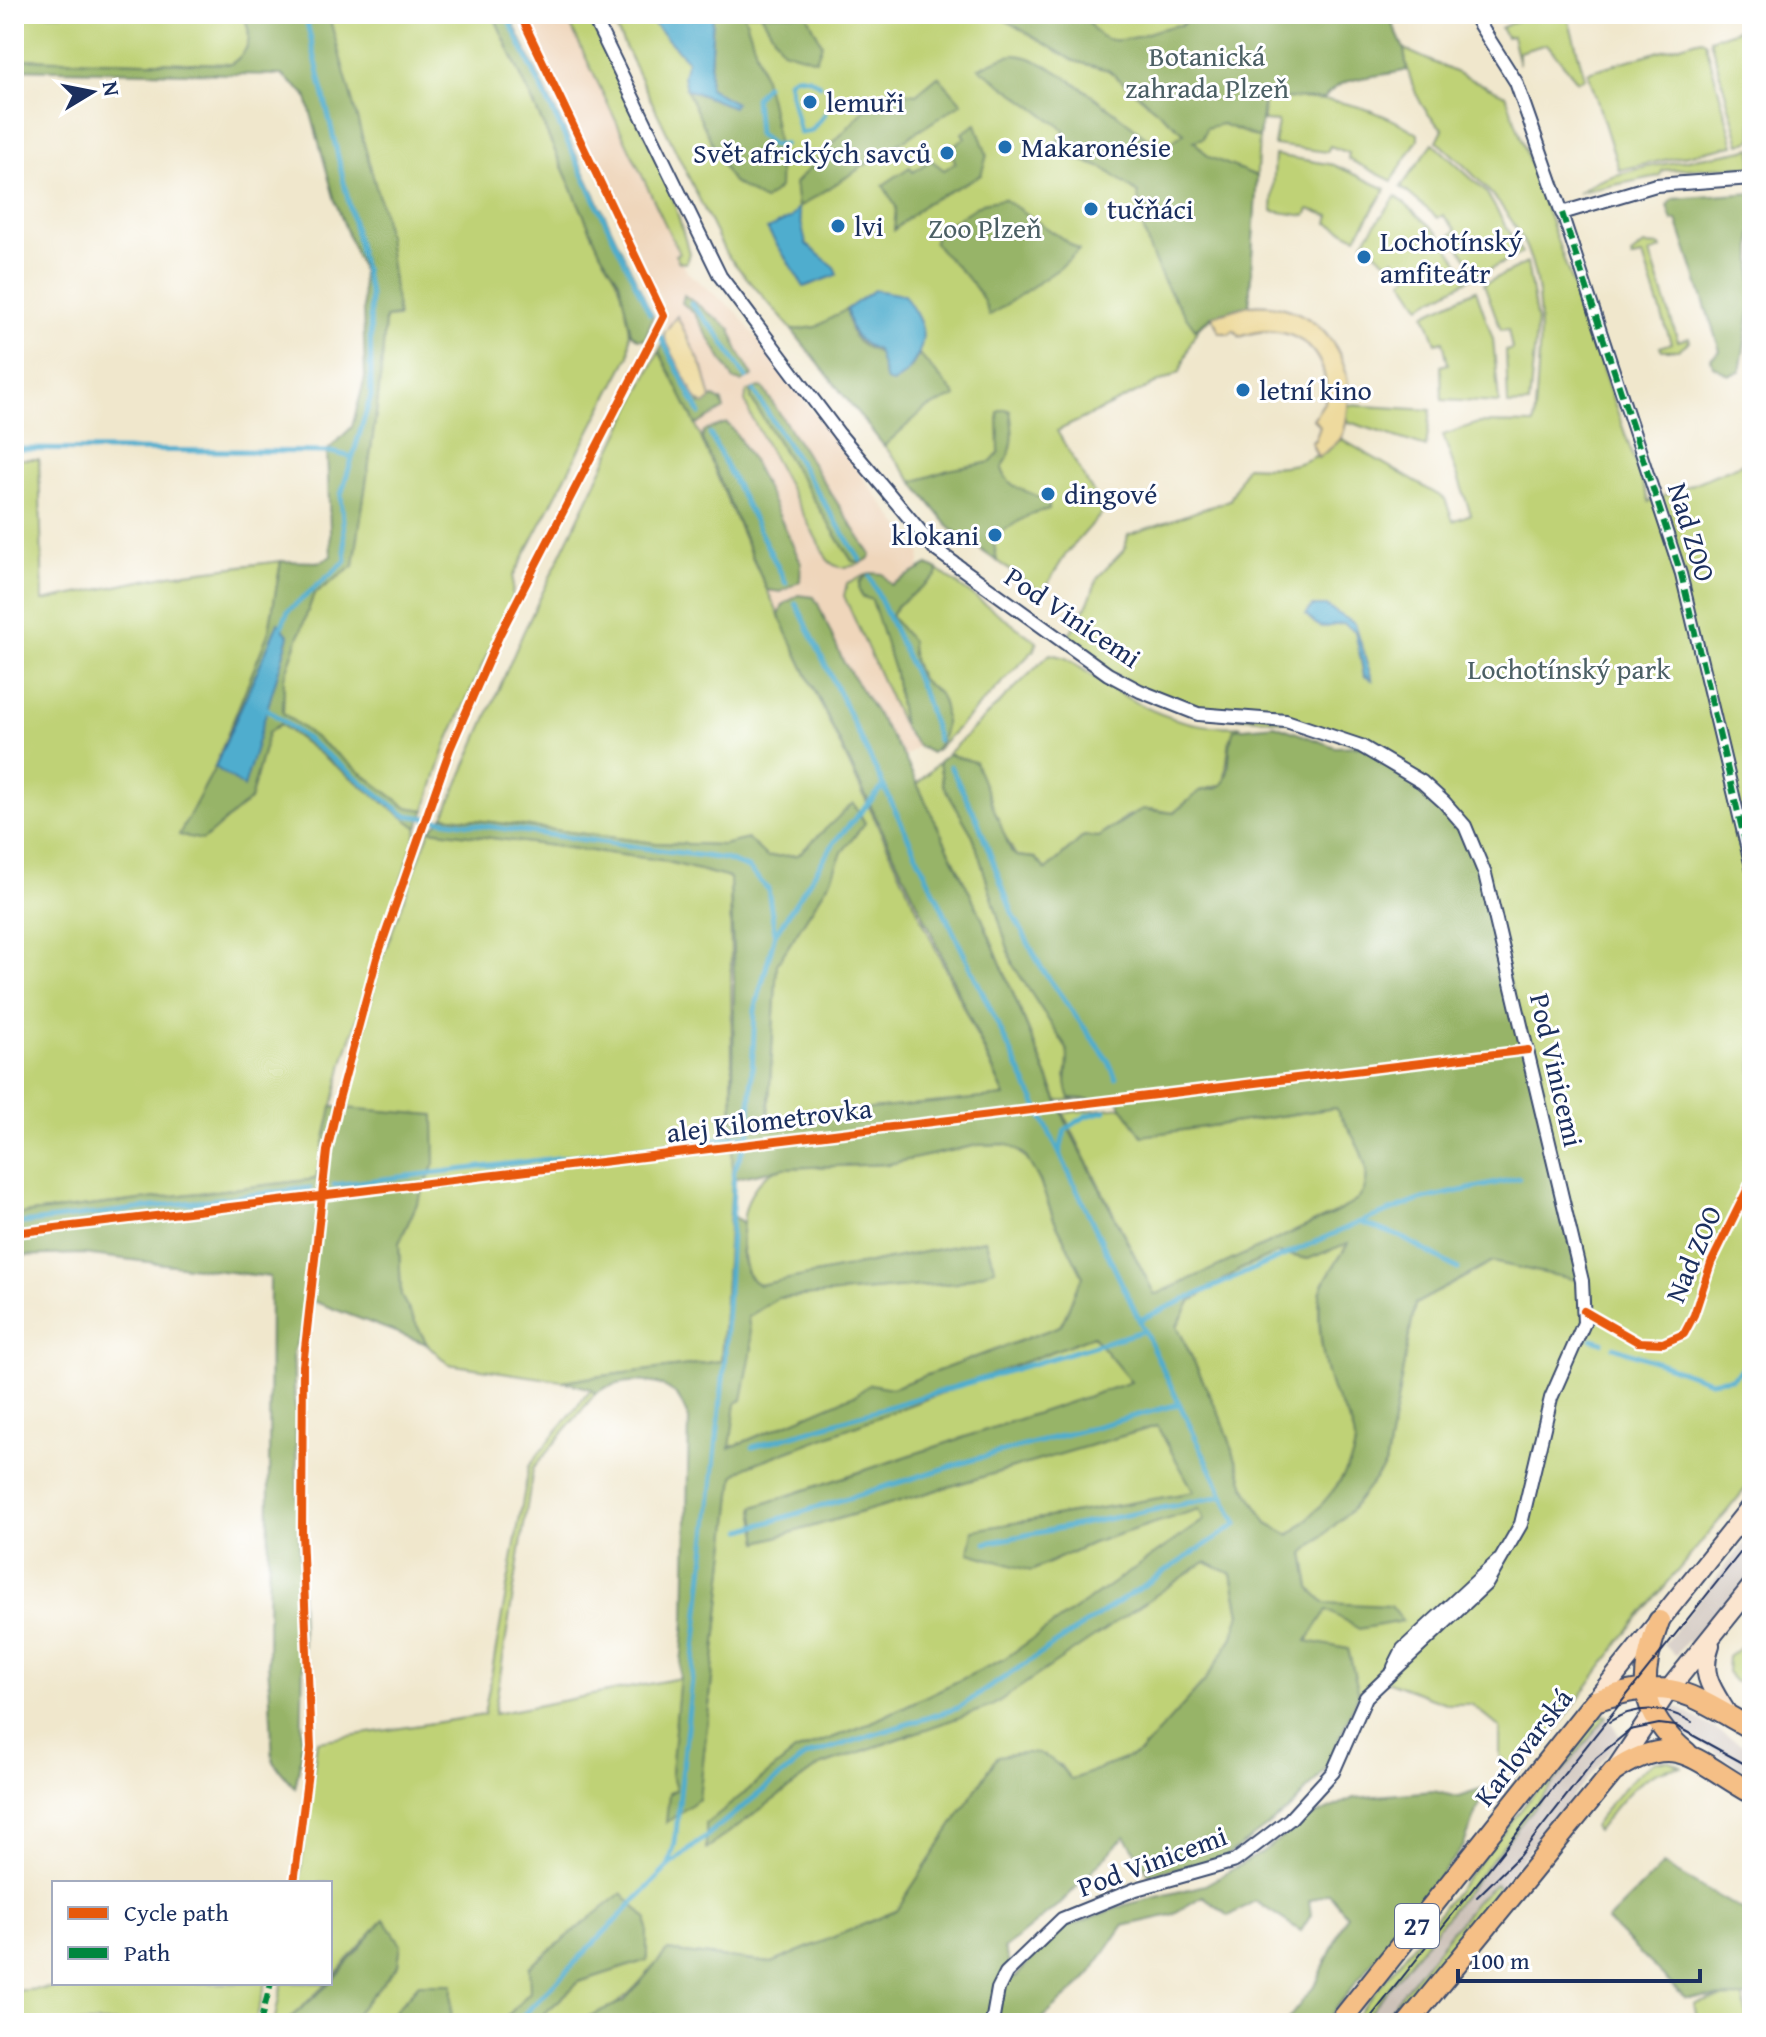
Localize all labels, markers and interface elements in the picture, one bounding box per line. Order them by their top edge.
park label: Botanická zahrada Plzeň [1125,35,1289,108]
north arrow [52,52,132,132]
text: N [95,79,129,99]
place label: lemuři [826,81,905,122]
marker: lemuři [801,93,819,111]
place label: Makaronésie [1021,126,1171,167]
place label: Svět afrických savců [693,132,931,173]
marker: Makaronésie [996,138,1014,156]
marker: Svět afrických savců [938,144,956,162]
place label: tučňáci [1107,188,1194,229]
marker: tučňáci [1082,200,1100,218]
place label: lvi [854,205,884,246]
park label: Zoo Plzeň [928,207,1042,248]
marker: lvi [829,217,847,235]
place label: Lochotínský amfiteátr [1380,220,1523,293]
marker: Lochotínský amfiteátr [1355,248,1373,266]
place label: letní kino [1259,369,1372,410]
marker: letní kino [1234,381,1252,399]
place label: dingové [1064,473,1157,514]
street label: Nad ZOO [1658,477,1727,586]
marker: dingové [1039,485,1057,503]
place label: klokani [892,514,979,555]
marker: klokani [986,526,1004,544]
street label: Pod Vinicemi [997,556,1150,677]
park label: Lochotínský park [1468,648,1671,689]
street label: Pod Vinicemi [1520,989,1595,1151]
street label: alej Kilometrovka [664,1086,875,1152]
street label: Nad ZOO [1654,1199,1731,1309]
street label: Karlovarská [1463,1678,1582,1814]
street label: Pod Vinicemi [1071,1814,1233,1907]
legend [52,1881,332,1985]
text: Cycle path [124,1895,229,1930]
road number: 27 [1395,1904,1439,1948]
scale bar [1458,1933,1700,1983]
text: Path [124,1935,171,1970]
text: 100 m [1470,1943,1530,1978]

